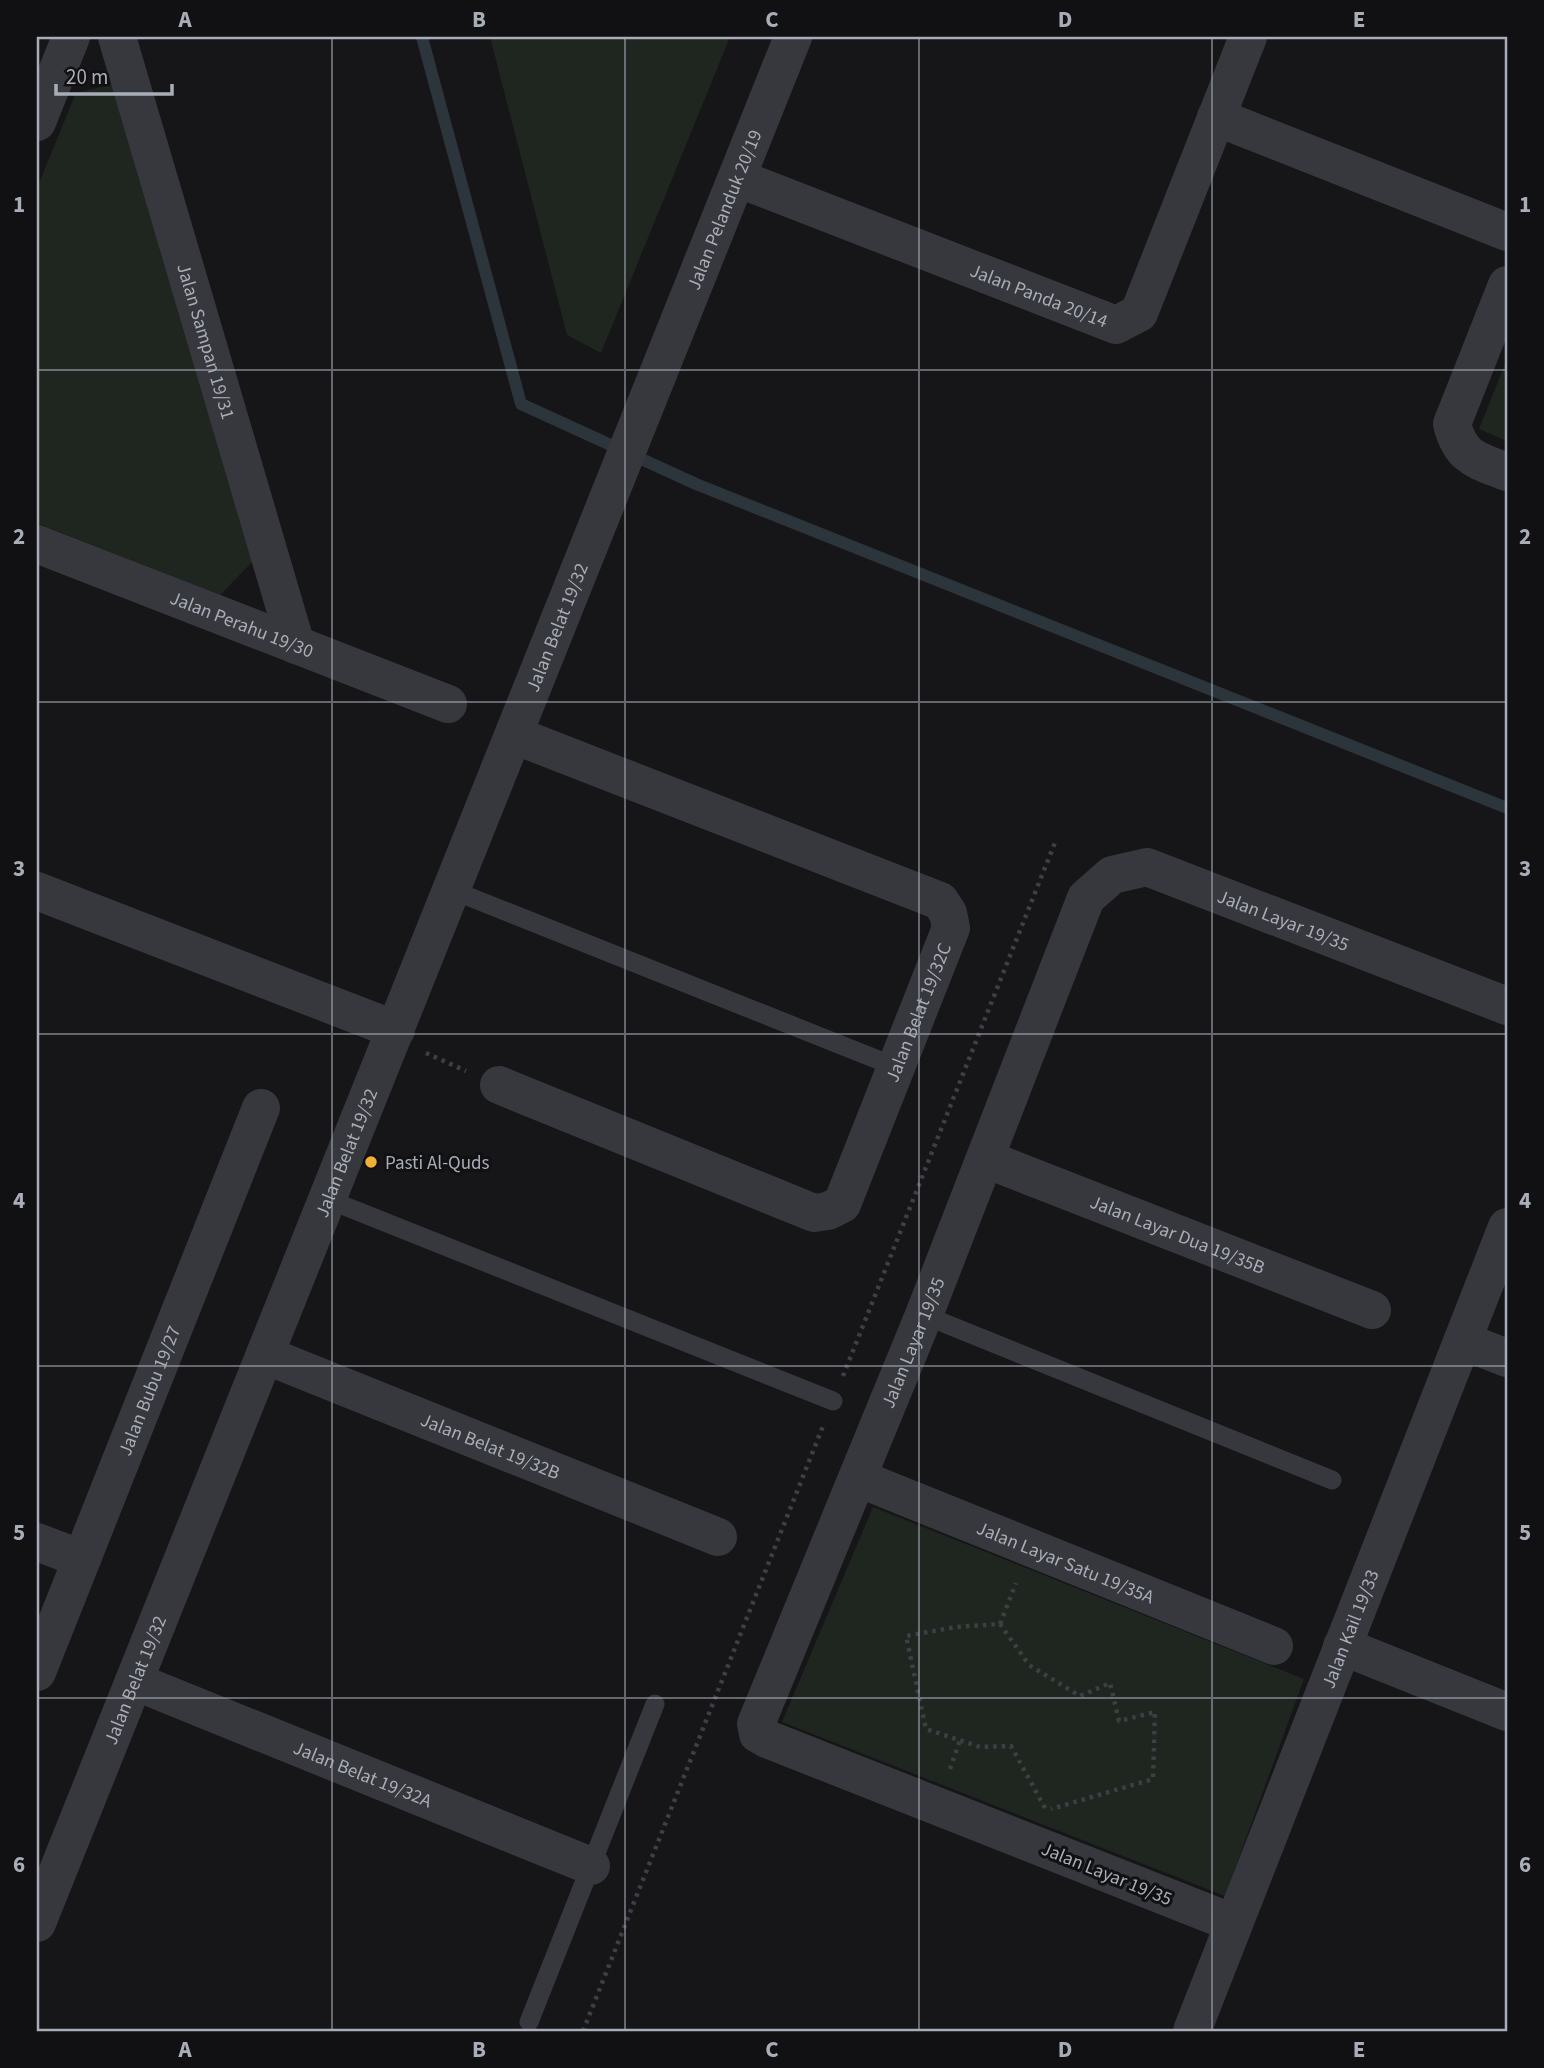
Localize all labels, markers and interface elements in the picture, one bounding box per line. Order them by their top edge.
text: A [177,3,192,36]
text: B [472,3,486,36]
text: C [765,3,779,36]
text: D [1058,3,1072,36]
text: E [1353,3,1365,36]
scale bar [56,52,172,96]
text: 20 m [66,62,108,92]
street label: Jalan Pelanduk 20/19 [681,126,769,294]
text: 1 [13,188,25,221]
text: 1 [1519,188,1531,221]
street label: Jalan Panda 20/14 [966,258,1111,335]
street label: Jalan Sampan 19/31 [169,260,241,423]
text: 2 [13,520,25,553]
text: 2 [1519,520,1531,553]
street label: Jalan Belat 19/32 [520,559,596,696]
street label: Jalan Perahu 19/30 [166,585,317,665]
text: 3 [13,852,25,885]
text: 3 [1519,852,1531,885]
street label: Jalan Layar 19/35 [1213,883,1353,959]
street label: Jalan Belat 19/32C [879,939,959,1086]
street label: Jalan Belat 19/32 [309,1085,385,1222]
place label: Pasti Al-Quds [385,1150,490,1177]
marker: Pasti Al-Quds [363,1154,379,1170]
text: 4 [13,1184,25,1217]
text: 4 [1519,1184,1531,1217]
street label: Jalan Layar Dua 19/35B [1086,1189,1269,1282]
street label: Jalan Layar 19/35 [875,1273,952,1412]
street label: Jalan Bubu 19/27 [112,1322,188,1460]
street label: Jalan Belat 19/32B [416,1407,564,1487]
street label: Jalan Layar Satu 19/35A [972,1515,1159,1612]
text: 5 [13,1516,25,1549]
text: 5 [1519,1516,1531,1549]
street label: Jalan Kail 19/33 [1315,1566,1386,1693]
street label: Jalan Belat 19/32 [98,1612,174,1749]
street label: Jalan Belat 19/32A [289,1735,436,1815]
street label: Jalan Layar 19/35 [1037,1836,1176,1913]
text: 6 [13,1848,25,1881]
text: 6 [1519,1848,1531,1881]
text: A [177,2033,192,2066]
text: B [472,2033,486,2066]
text: C [765,2033,779,2066]
text: D [1058,2033,1072,2066]
text: E [1353,2033,1365,2066]

